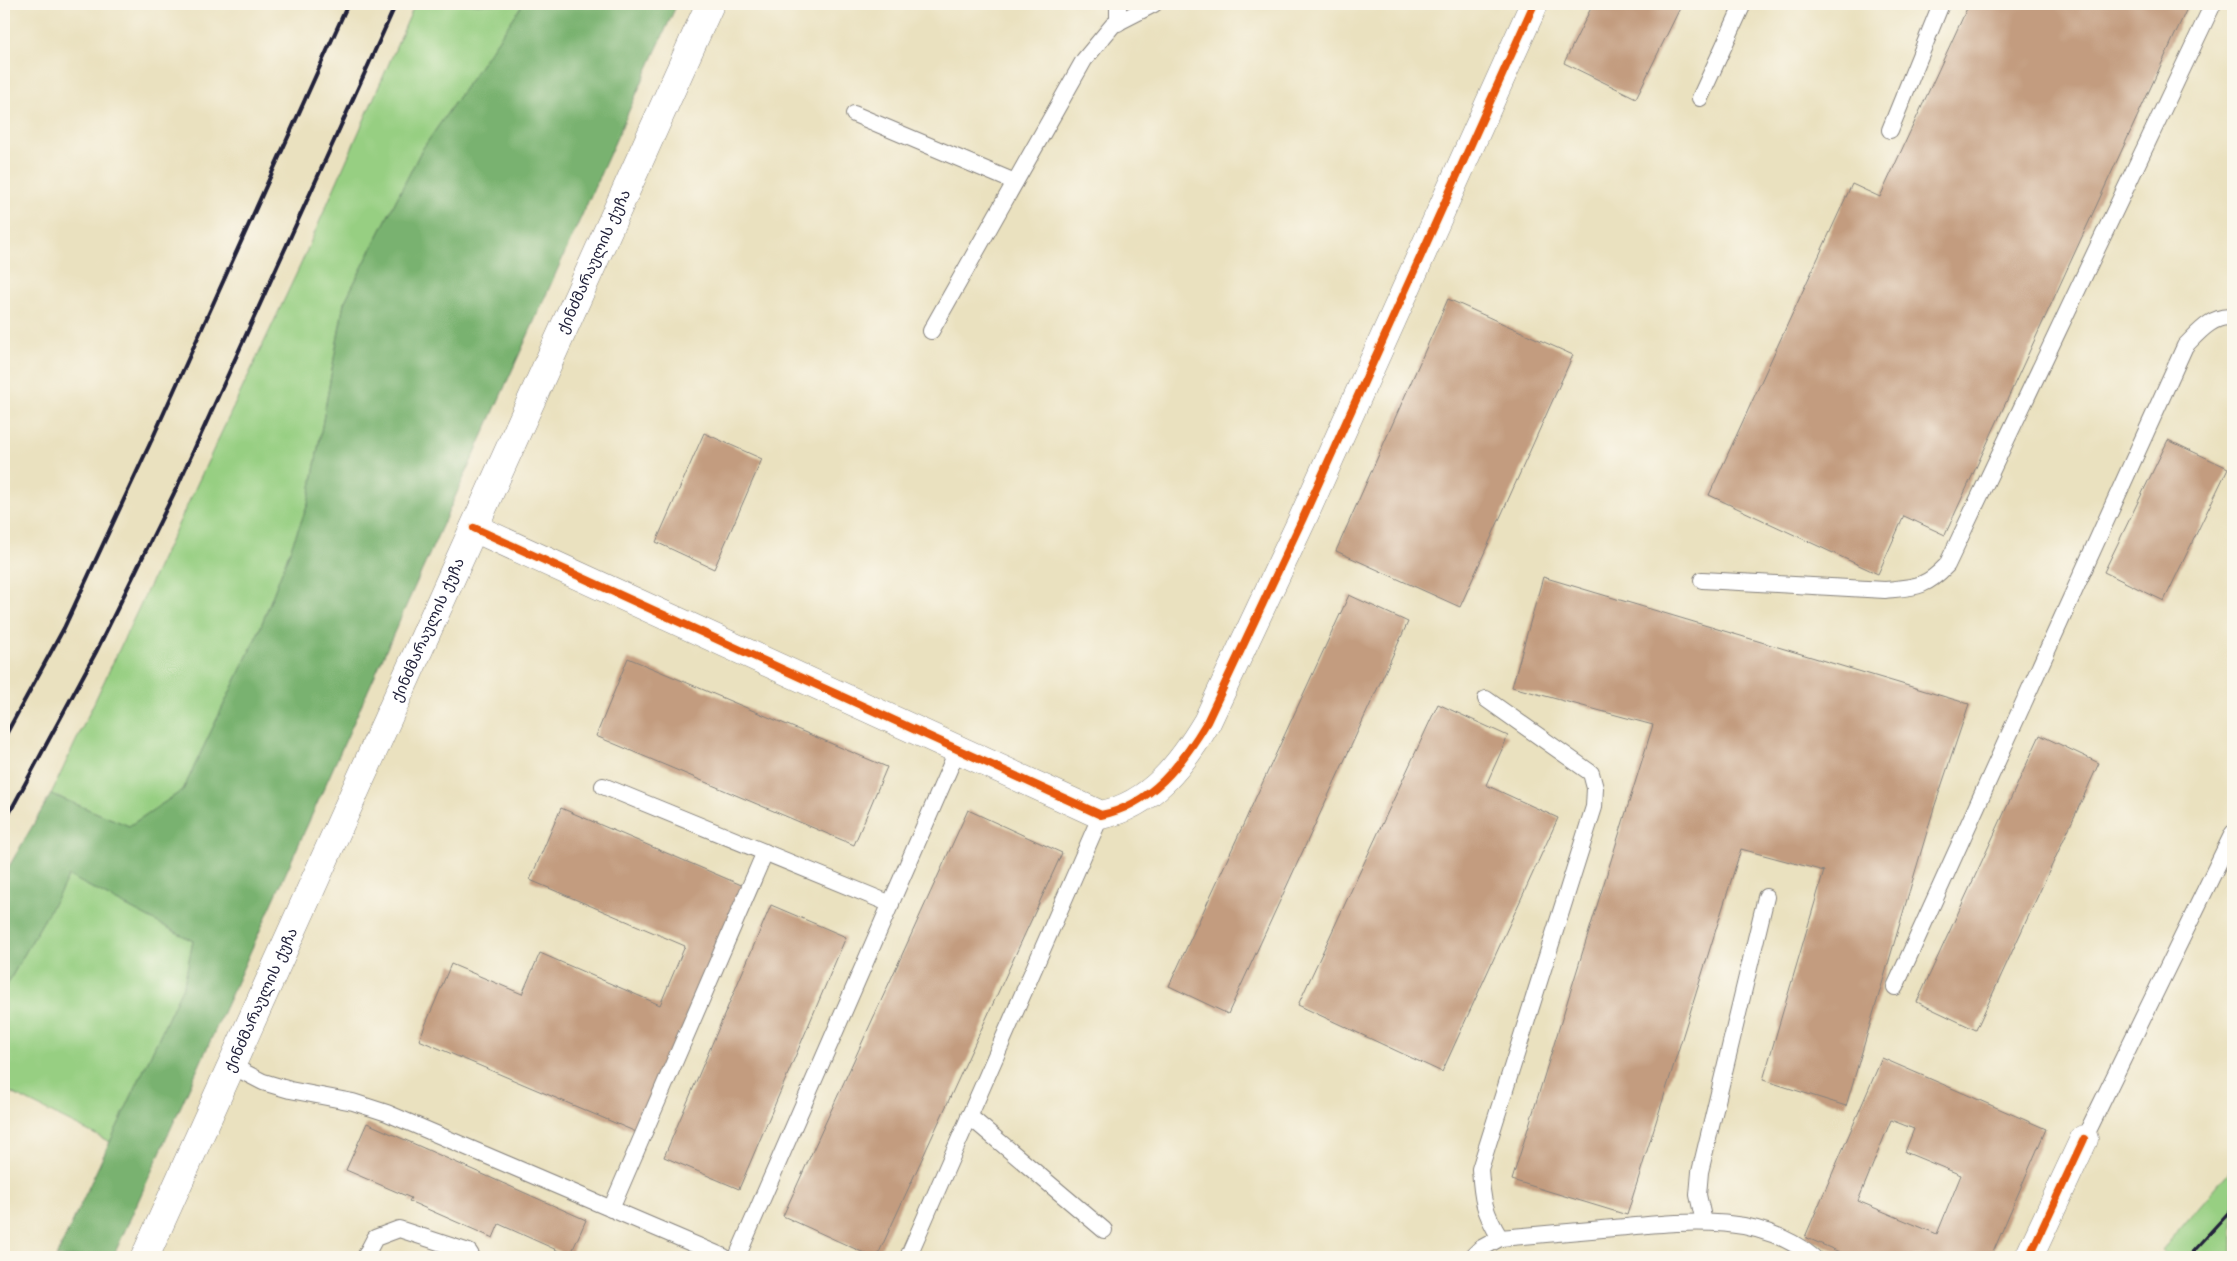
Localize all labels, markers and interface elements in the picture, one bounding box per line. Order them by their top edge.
street label: ქინძმარაულის ქუჩა [554,187,634,336]
street label: ქინძმარაულის ქუჩა [388,555,468,705]
street label: ქინძმარაულის ქუჩა [221,925,301,1075]

